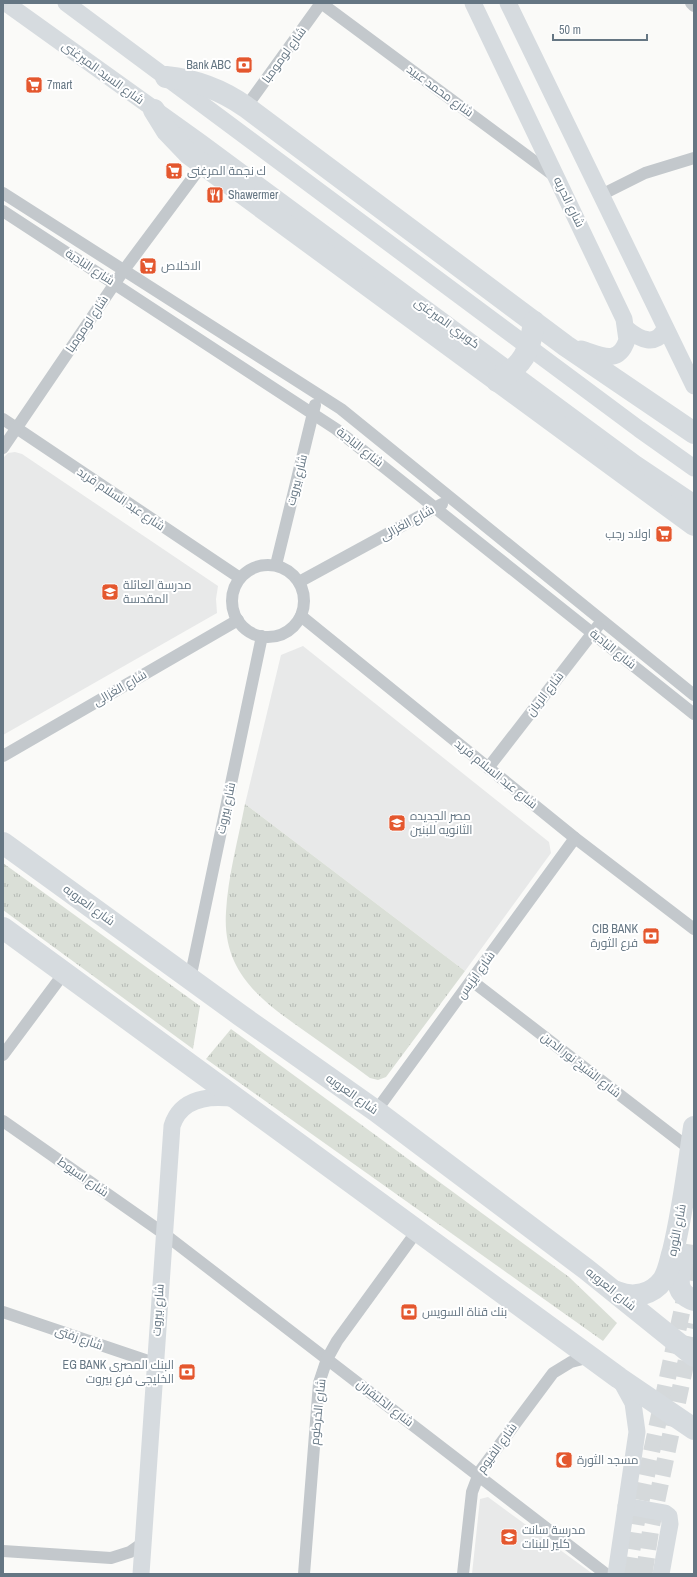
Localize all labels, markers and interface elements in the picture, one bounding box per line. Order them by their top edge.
scale bar [553,16,647,42]
text: 50 m [559,22,581,38]
street label: شارع لومومبا [258,24,310,86]
street label: شارع السيد الميرغنى [59,38,147,108]
bank icon: Bank ABC [234,55,254,75]
place label: Bank ABC [186,57,231,73]
street label: شارع محمد عبيد [403,61,477,121]
supermarket icon: 7mart [24,75,44,95]
place label: 7mart [47,77,72,93]
supermarket icon: ك نجمة المرغنى [164,161,184,181]
place label: ك نجمة المرغنى [187,163,266,179]
street label: شارع الحريه [550,174,588,230]
restaurant icon: Shawermer [205,185,225,205]
place label: Shawermer [228,187,279,203]
street label: شارع البادية [62,245,118,289]
supermarket icon: الاخلاص [138,256,158,276]
place label: الاخلاص [161,258,201,274]
street label: شارع لومومبا [62,292,112,356]
street label: كوبري الميرغنى [410,294,483,354]
street label: شارع البادية [333,424,387,470]
street label: شارع بيروت [283,453,311,507]
street label: شارع عبد السلام فريد [74,464,168,534]
street label: شارع الغزالى [377,502,437,544]
supermarket icon: اولاد رجب [654,524,674,544]
place label: اولاد رجب [605,526,651,542]
place label: مدرسة العائلة المقدسة [123,577,191,607]
school or university icon: مدرسة العائلة المقدسة [100,582,120,602]
street label: شارع البادية [586,625,640,673]
street label: شارع الغزالى [90,666,150,710]
street label: شارع الريان [523,669,567,719]
street label: شارع عبد السلام فريد [451,736,541,812]
street label: شارع بيروت [213,781,239,835]
place label: مصر الجديده الثانويه للبنين [410,808,473,838]
school or university icon: مصر الجديده الثانويه للبنين [387,813,407,833]
street label: شارع العروبه [60,881,118,929]
place label: CIB BANK فرع الثورة [591,921,638,951]
bank icon: CIB BANK فرع الثورة [641,926,661,946]
street label: شارع ايزيس [453,948,499,1002]
street label: شارع الشيخ نور الدين [538,1029,624,1101]
street label: شارع العروبه [323,1070,381,1118]
street label: شارع اسيوط [54,1154,112,1200]
street label: شارع الثوره [664,1202,690,1258]
street label: شارع العروبه [582,1264,640,1314]
street label: شارع بيروت [148,1283,168,1337]
bank icon: بنك قناة السويس [399,1302,419,1322]
place label: بنك قناة السويس [422,1304,507,1320]
street label: شارع زفتى [53,1322,105,1354]
place label: EG BANK البنك المصرى الخليجى فرع بيروت [63,1357,174,1387]
bank icon: EG BANK البنك المصرى الخليجى فرع بيروت [177,1362,197,1382]
street label: شارع الدليفران [353,1376,417,1430]
street label: شارع الخرطوم [307,1378,329,1446]
street label: شارع الفيوم [473,1420,521,1476]
mosque icon: مسجد الثورة [554,1450,574,1470]
place label: مسجد الثورة [577,1452,639,1468]
place label: مدرسة سانت كلير للبنات [522,1522,585,1552]
school or university icon: مدرسة سانت كلير للبنات [499,1527,519,1547]

